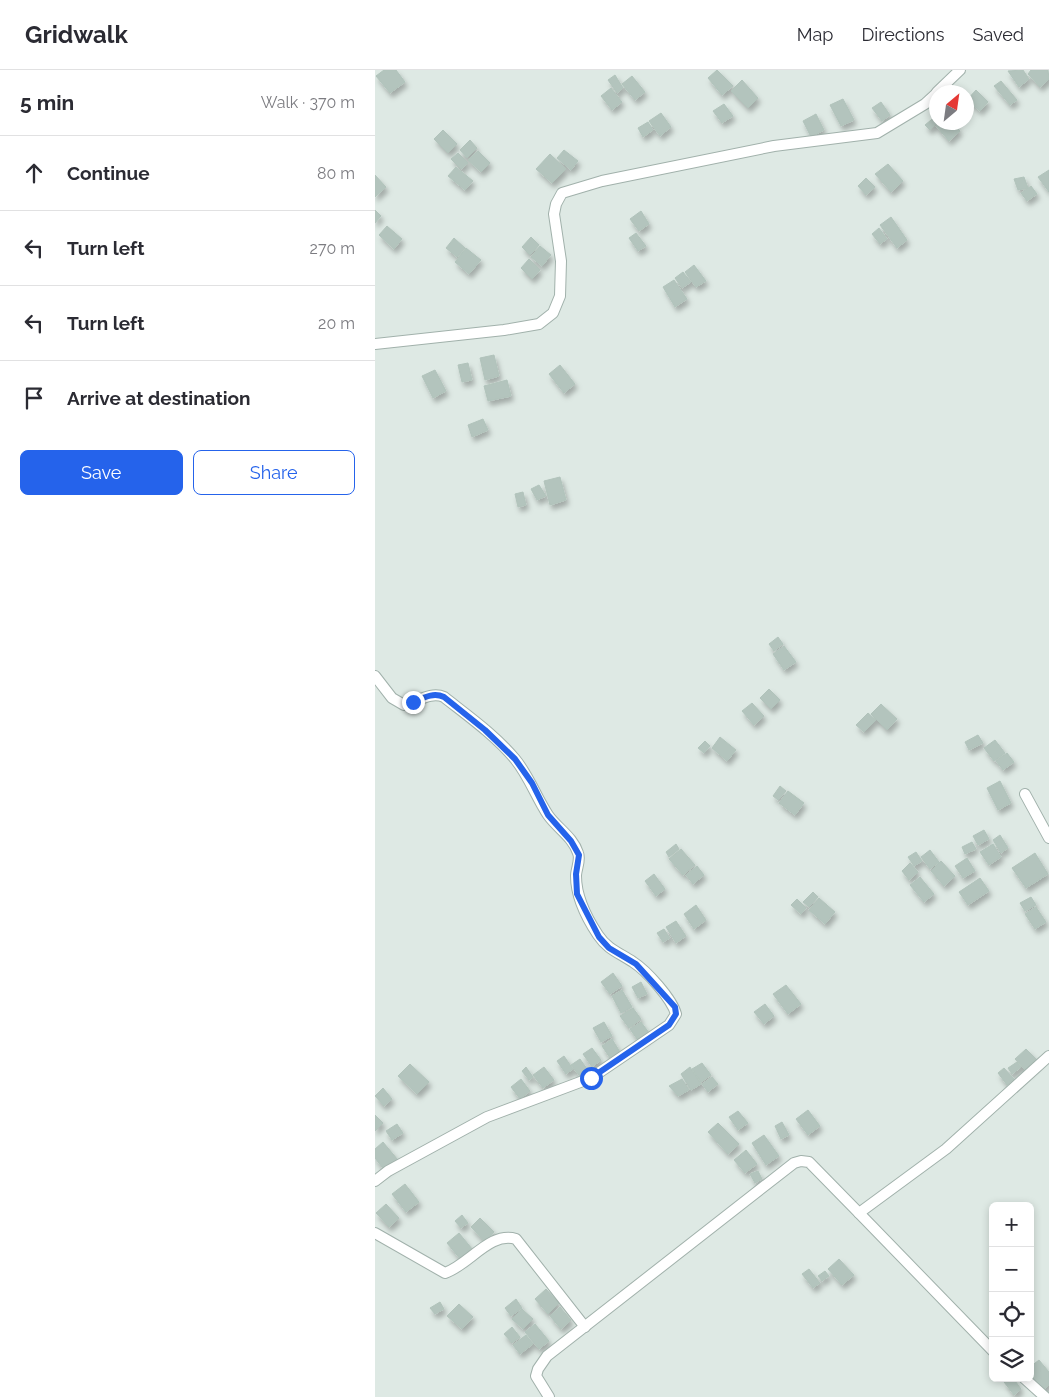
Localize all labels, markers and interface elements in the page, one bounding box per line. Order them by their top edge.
text: Gridwalk [25,20,128,49]
text: Map [797,24,833,45]
text: Directions [861,24,945,45]
text: Saved [973,24,1024,45]
north arrow [929,85,974,130]
text: 5 min [20,90,74,115]
text: Walk · 370 m [261,93,355,112]
icon: ahead [20,159,48,187]
text: Continue [67,162,150,184]
text: 80 m [317,164,355,183]
icon: left [20,234,48,262]
text: Turn left [67,237,144,259]
text: 270 m [310,239,355,258]
icon: left [20,309,48,337]
text: Turn left [67,312,144,334]
text: 20 m [318,314,355,333]
icon: arrive [20,384,48,412]
text: Arrive at destination [67,387,251,409]
button: Save [20,450,183,495]
button: Share [193,450,355,495]
route end [402,691,425,714]
route start [580,1067,603,1090]
map controls [989,1202,1034,1382]
button: + [989,1202,1034,1247]
button: − [989,1247,1034,1292]
button: locate [989,1292,1034,1337]
button: layers [989,1337,1034,1382]

